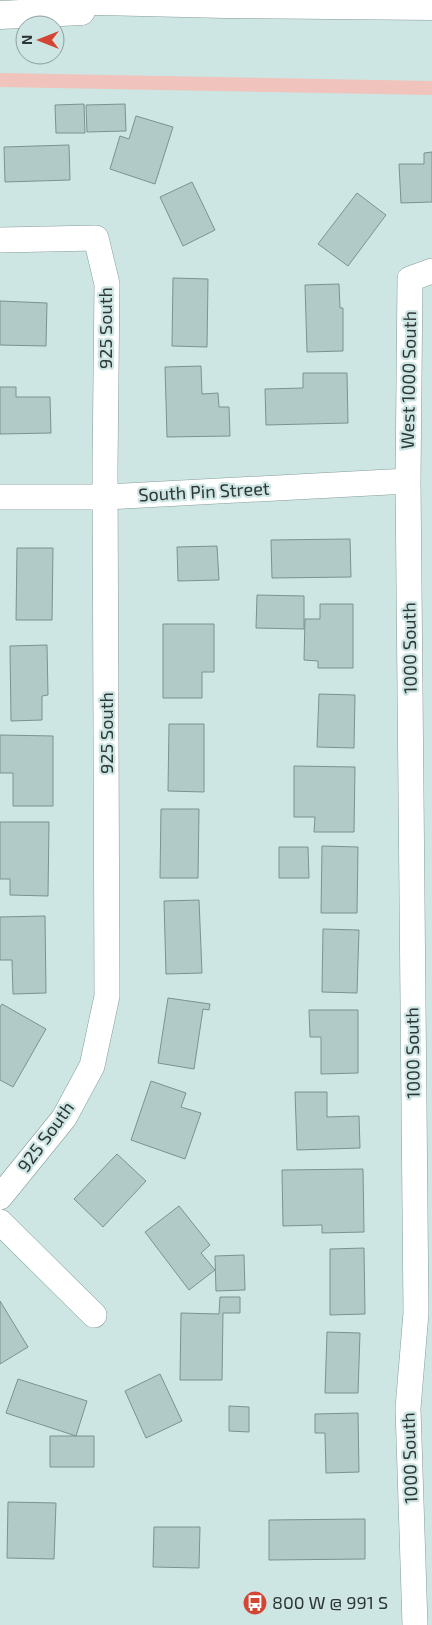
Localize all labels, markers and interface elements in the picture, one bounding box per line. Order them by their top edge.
north arrow [15,15,65,65]
text: N [18,35,35,45]
street label: 925 South [94,287,116,369]
street label: West 1000 South [396,311,420,449]
street label: South Pin Street [138,477,270,505]
street label: 1000 South [397,602,421,694]
street label: 925 South [95,692,117,774]
street label: 1000 South [400,1007,424,1099]
street label: 925 South [12,1097,78,1176]
street label: 1000 South [396,1412,422,1504]
bus stop icon: 800 W @ 991 S [242,1590,268,1616]
place label: 800 W @ 991 S [272,1591,388,1613]

